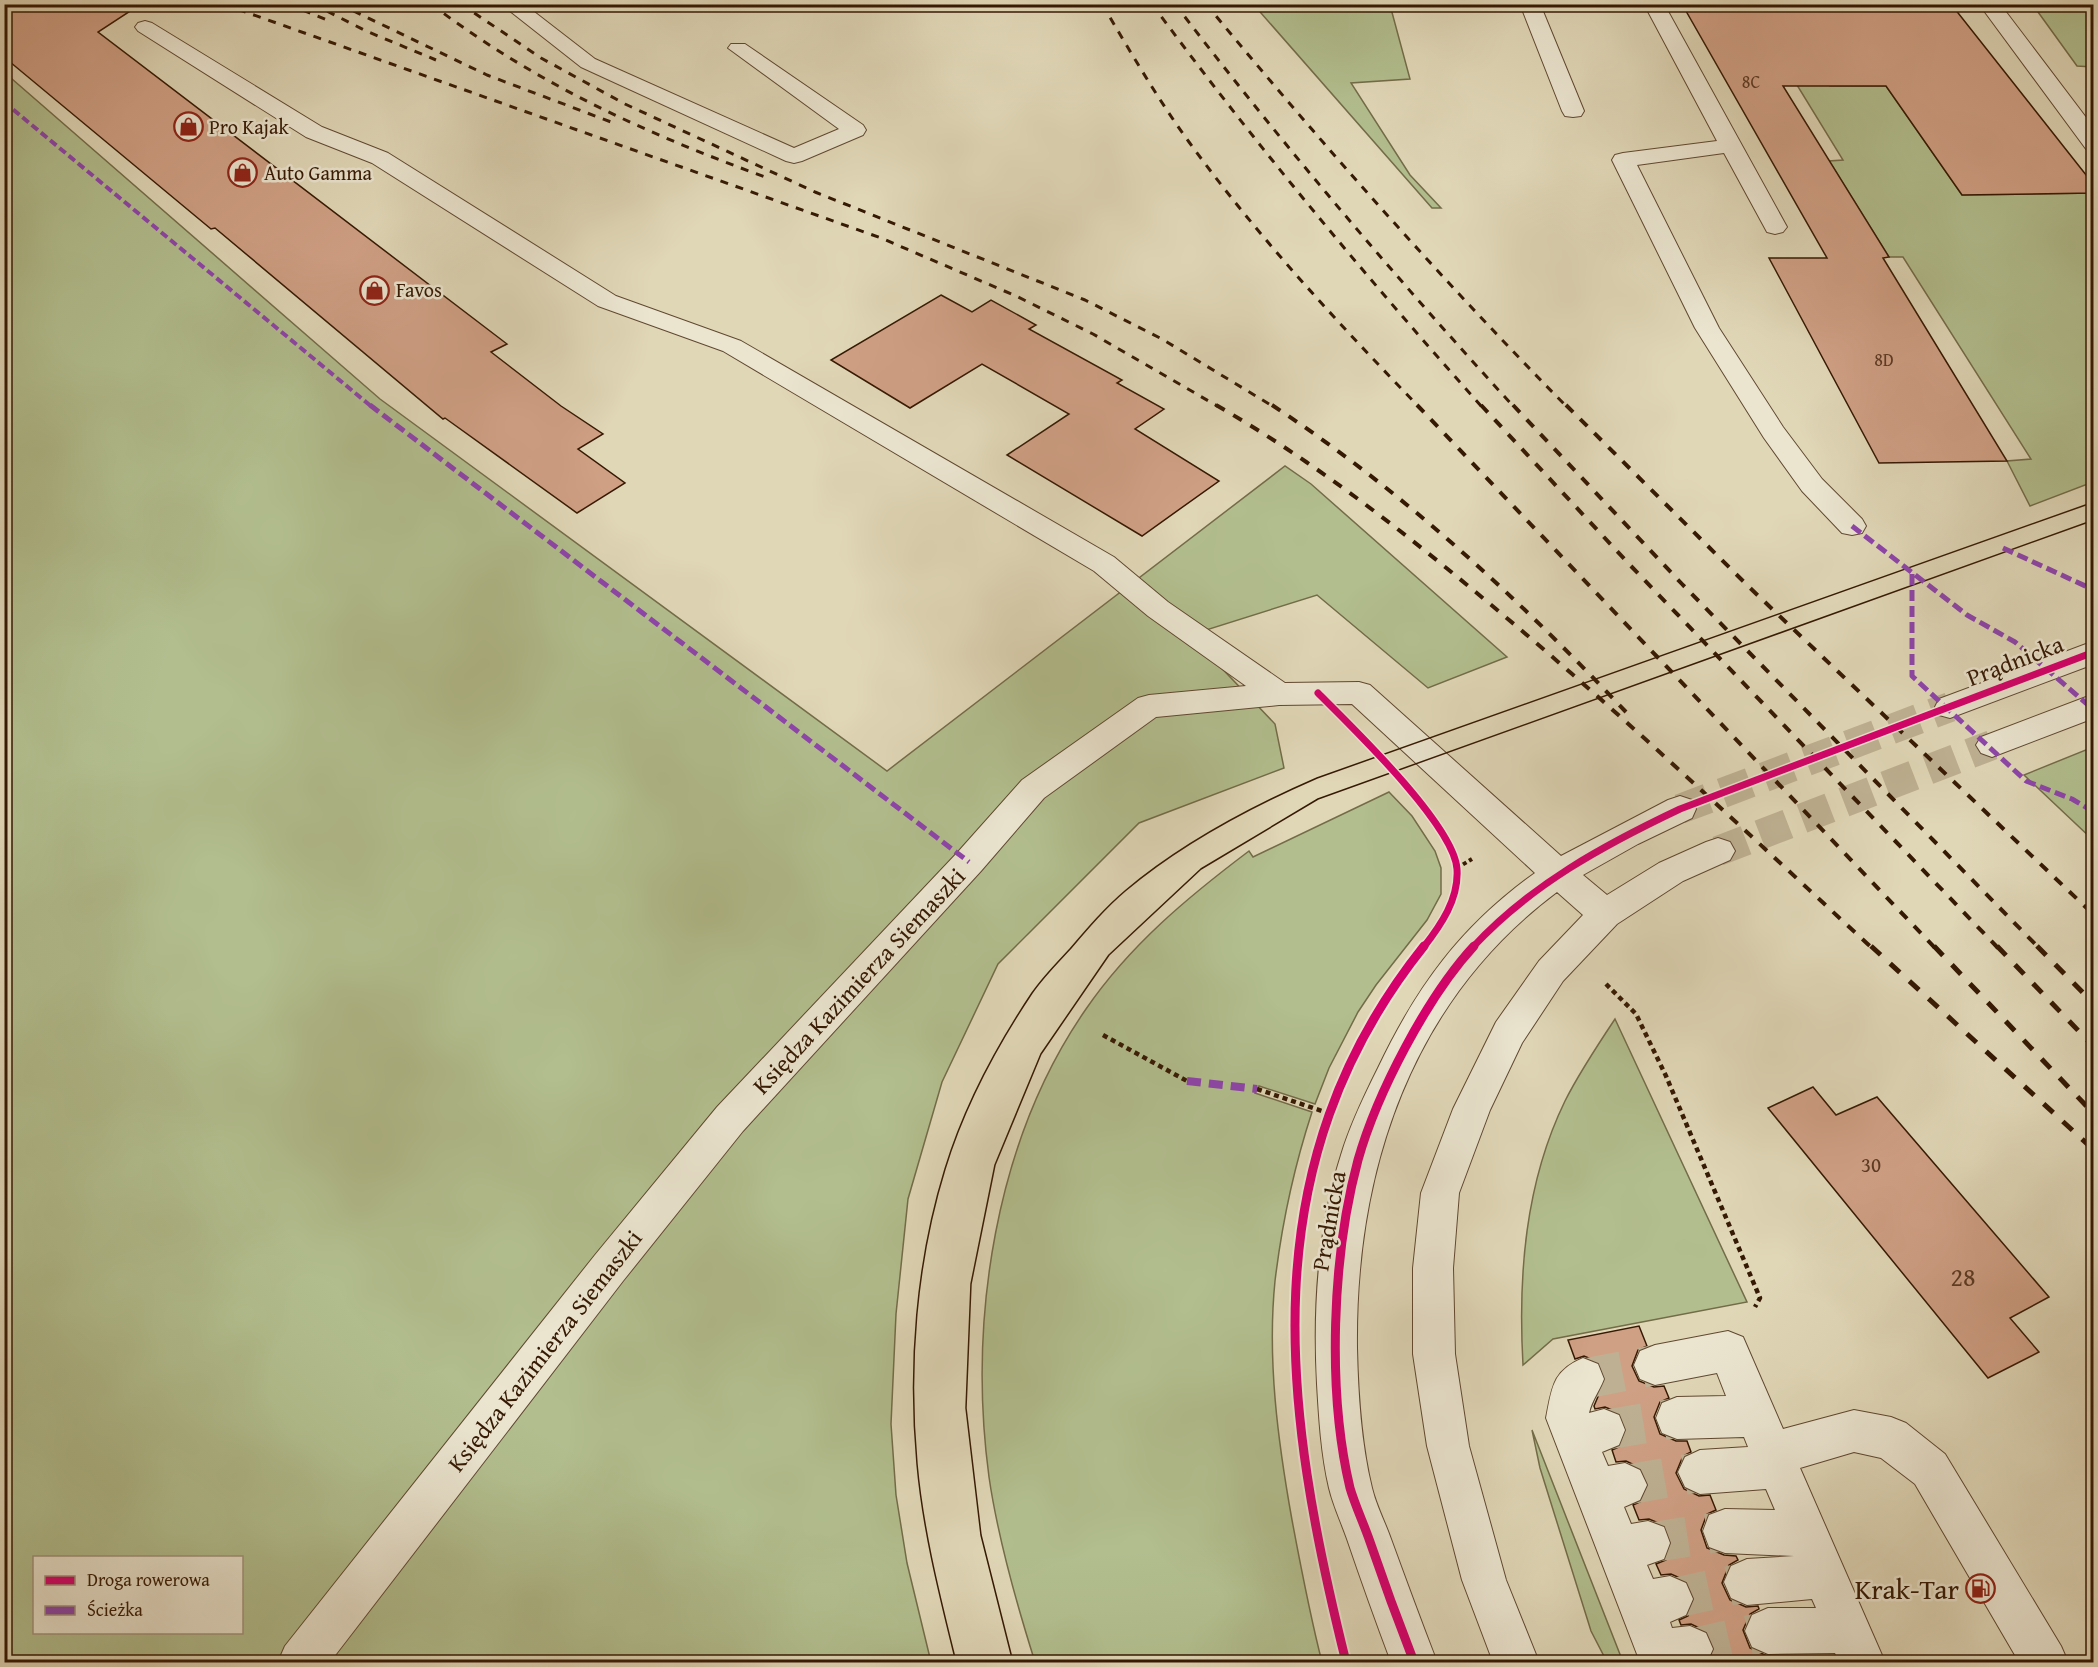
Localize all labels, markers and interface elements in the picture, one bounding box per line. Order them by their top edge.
house number: 8C [1742,68,1760,95]
shop icon: Pro Kajak [172,111,204,143]
place label: Pro Kajak [209,112,289,141]
shop icon: Auto Gamma [227,157,259,189]
place label: Auto Gamma [264,158,373,187]
shop icon: Favos [359,274,391,306]
place label: Favos [396,275,442,304]
house number: 8D [1874,346,1894,373]
street label: Prądnicka [1961,626,2069,695]
street label: Księdza Kazimierza Siemaszki [744,859,973,1102]
house number: 30 [1861,1149,1881,1180]
street label: Prądnicka [1303,1168,1355,1274]
street label: Księdza Kazimierza Siemaszki [439,1222,651,1479]
house number: 28 [1950,1257,1976,1296]
legend [33,1556,243,1634]
text: Droga rowerowa [87,1566,210,1593]
place label: Krak-Tar [1855,1568,1959,1609]
fuel station icon: Krak-Tar [1964,1573,1996,1605]
text: Ścieżka [87,1596,143,1623]

